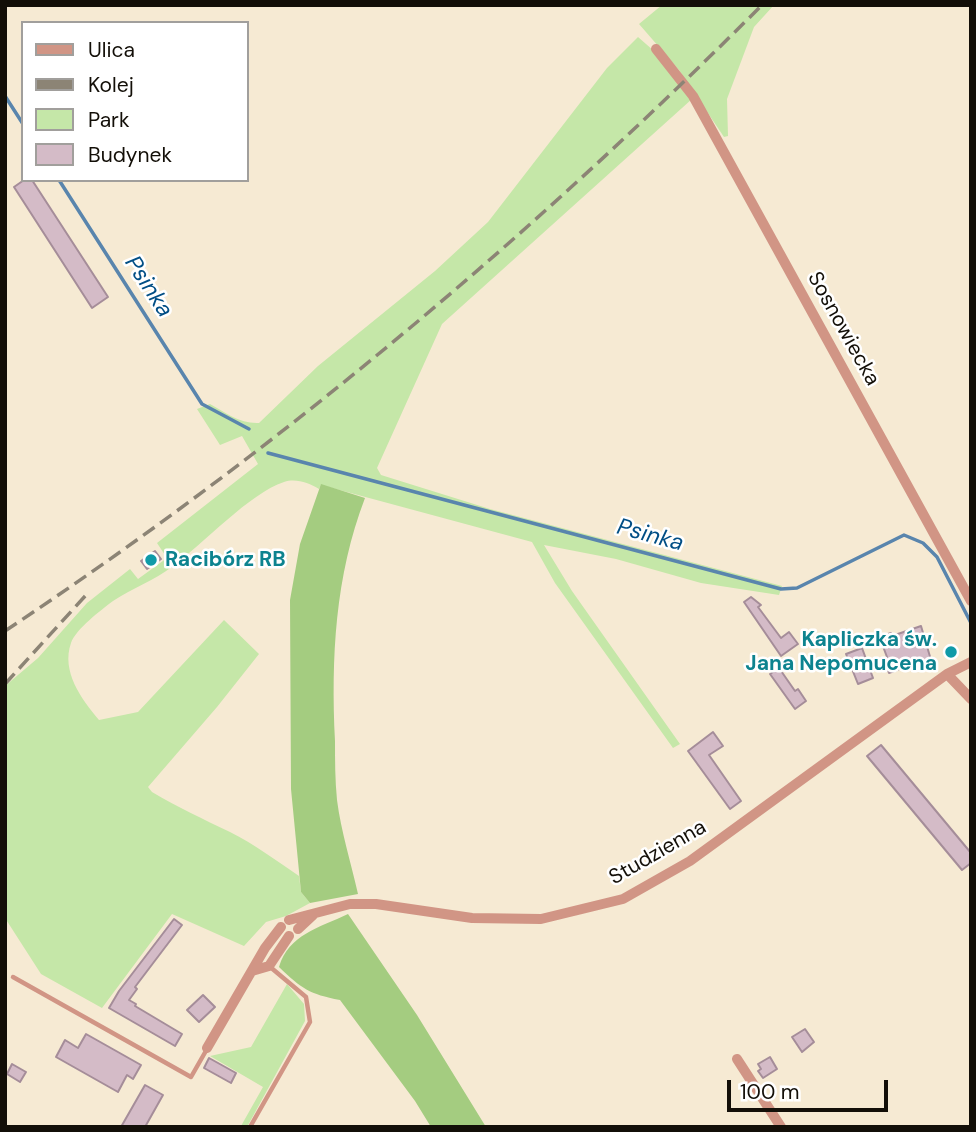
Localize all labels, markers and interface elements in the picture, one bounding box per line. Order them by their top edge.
legend [21,21,248,182]
text: Ulica [88,36,135,64]
text: Kolej [88,71,134,99]
text: Park [88,106,129,134]
text: Budynek [88,141,172,169]
water label: Psinka [118,251,178,323]
street label: Sosnowiecka [801,268,885,390]
water label: Psinka [614,514,686,558]
place label: Racibórz RB [165,547,286,573]
marker: Racibórz RB [143,552,159,568]
place label: Kapliczka św. Jana Nepomucena [745,627,937,677]
marker: Kapliczka św. Jana Nepomucena [943,644,959,660]
street label: Studzienna [605,815,711,891]
scale bar [731,1066,892,1110]
text: 100 m [740,1078,800,1106]

